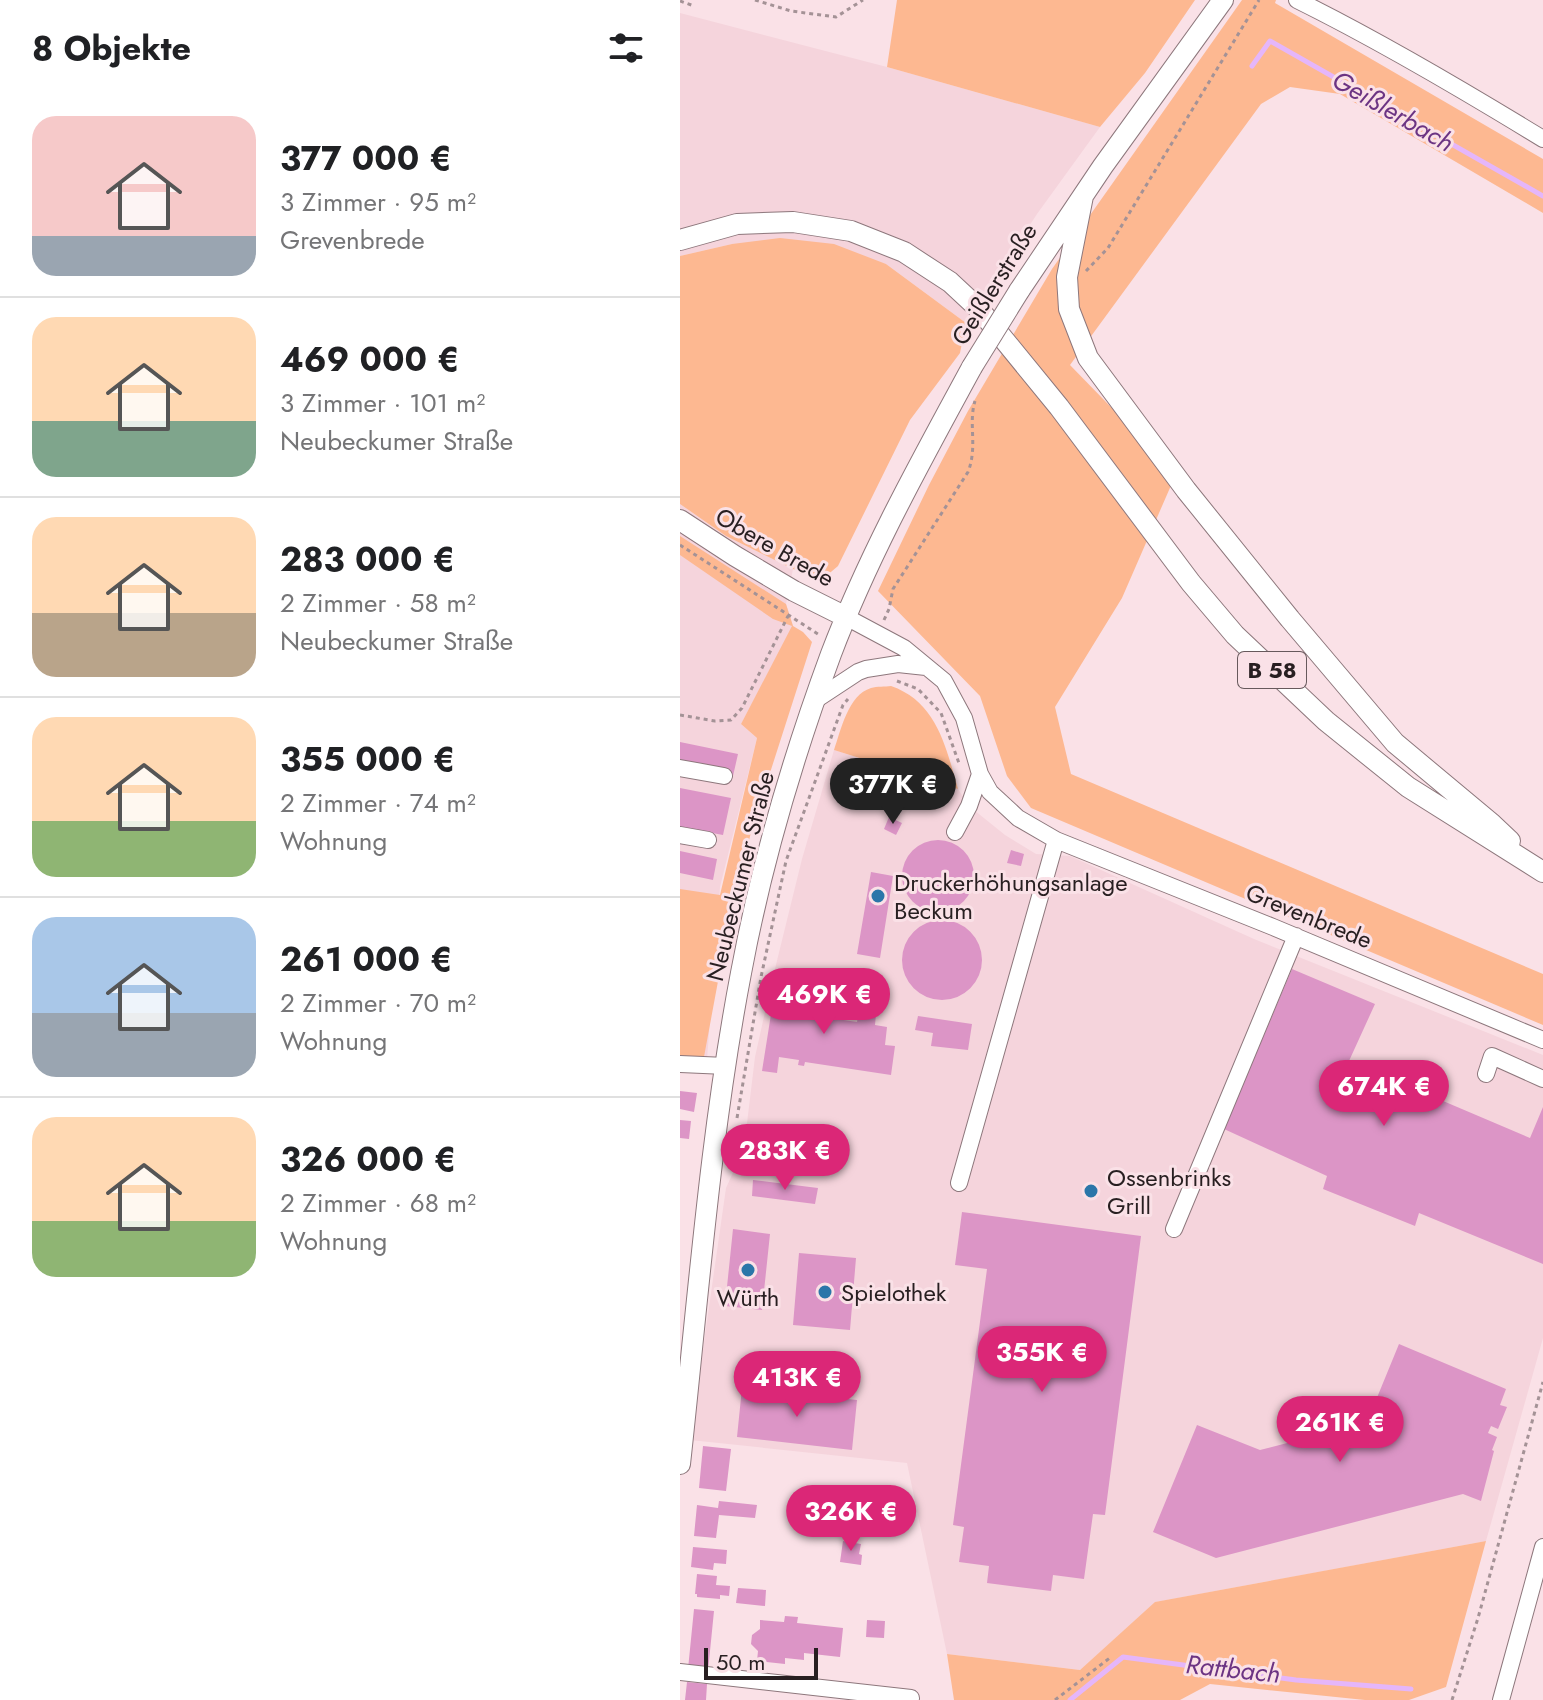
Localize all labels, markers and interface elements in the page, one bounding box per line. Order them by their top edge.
text: 8 Objekte [32,24,191,73]
icon: filters [604,26,648,70]
water label: Geißlerbach [1325,61,1461,161]
text: 377 000 € [280,134,452,183]
icon: home [96,148,192,244]
text: 3 Zimmer · 95 m² [280,183,476,221]
street label: Geißlerstraße [943,216,1045,352]
text: Grevenbrede [280,221,425,259]
text: 469 000 € [280,335,459,384]
icon: home [96,349,192,445]
text: 3 Zimmer · 101 m² [280,384,485,422]
text: Neubeckumer Straße [280,422,513,460]
street label: Obere Brede [709,499,841,595]
text: 283 000 € [280,535,455,584]
icon: home [96,549,192,645]
text: 2 Zimmer · 58 m² [280,584,476,622]
text: Neubeckumer Straße [280,622,513,660]
road number: B 58 [1238,652,1306,688]
text: 355 000 € [280,735,455,784]
icon: home [96,749,192,845]
pin: 377K € [828,758,958,826]
text: 377K € [848,765,938,803]
street label: Neubeckumer Straße [697,767,783,985]
text: 2 Zimmer · 74 m² [280,784,476,822]
text: Wohnung [280,822,387,860]
place label: Druckerhöhungsanlage Beckum [894,865,1128,928]
street label: Grevenbrede [1241,875,1377,957]
marker: Druckerhöhungsanlage Beckum [869,887,887,905]
text: 261 000 € [280,935,453,984]
icon: home [96,949,192,1045]
pin: 469K € [759,968,889,1036]
text: 469K € [776,975,872,1013]
text: 2 Zimmer · 70 m² [280,984,476,1022]
text: Wohnung [280,1022,387,1060]
pin: 674K € [1319,1060,1449,1128]
text: 674K € [1337,1067,1431,1105]
pin: 283K € [720,1124,850,1192]
text: 283K € [739,1131,831,1169]
text: 326 000 € [280,1135,456,1184]
icon: home [96,1149,192,1245]
place label: Ossenbrinks Grill [1107,1160,1231,1223]
marker: Ossenbrinks Grill [1082,1182,1100,1200]
text: 2 Zimmer · 68 m² [280,1184,476,1222]
text: Wohnung [280,1222,387,1260]
marker: Würth [739,1261,757,1279]
place label: Spielothek [841,1275,947,1310]
place label: Würth [717,1280,779,1315]
marker: Spielothek [816,1283,834,1301]
pin: 355K € [977,1326,1107,1394]
text: 355K € [996,1333,1088,1371]
pin: 413K € [732,1351,862,1419]
text: 413K € [752,1358,842,1396]
pin: 261K € [1275,1396,1405,1464]
text: 261K € [1295,1403,1385,1441]
pin: 326K € [786,1485,916,1553]
text: 326K € [804,1492,898,1530]
scale bar [704,1644,818,1680]
water label: Rattbach [1184,1645,1282,1693]
text: 50 m [716,1646,765,1678]

